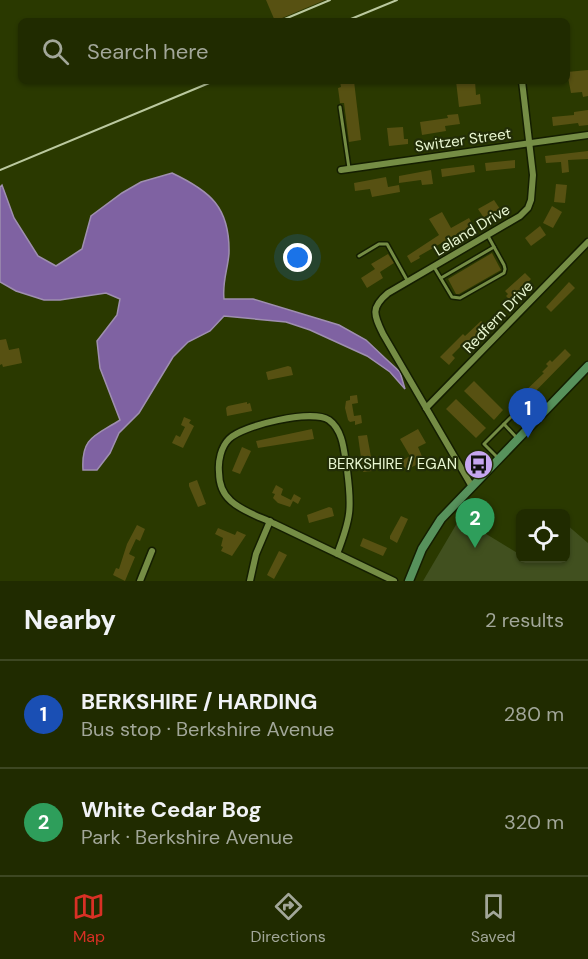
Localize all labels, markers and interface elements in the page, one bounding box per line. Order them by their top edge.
search box [18,18,570,84]
icon: search [39,35,72,68]
text: Search here [87,37,208,66]
street label: Switzer Street [414,123,513,157]
street label: Leland Drive [430,200,514,260]
your location [283,243,312,272]
street label: Redfern Drive [458,276,538,358]
pin: 1 [508,388,548,438]
bus stop icon: BERKSHIRE / EGAN [462,448,494,480]
place label: BERKSHIRE / EGAN [328,454,457,474]
pin: 2 [456,498,494,548]
map controls [516,509,570,563]
button: locate [516,509,570,563]
text: Nearby [24,603,116,637]
text: 2 results [485,607,564,633]
text: BERKSHIRE / HARDING [81,687,317,716]
text: 1 [40,701,47,727]
text: 280 m [504,701,564,727]
text: Bus stop · Berkshire Avenue [81,716,334,742]
text: White Cedar Bog [81,795,262,824]
text: 2 [38,809,49,835]
text: 320 m [504,809,564,835]
text: Park · Berkshire Avenue [81,824,293,850]
tab: Map [72,890,105,947]
tab: Directions [250,890,326,947]
tab: Saved [471,890,516,947]

